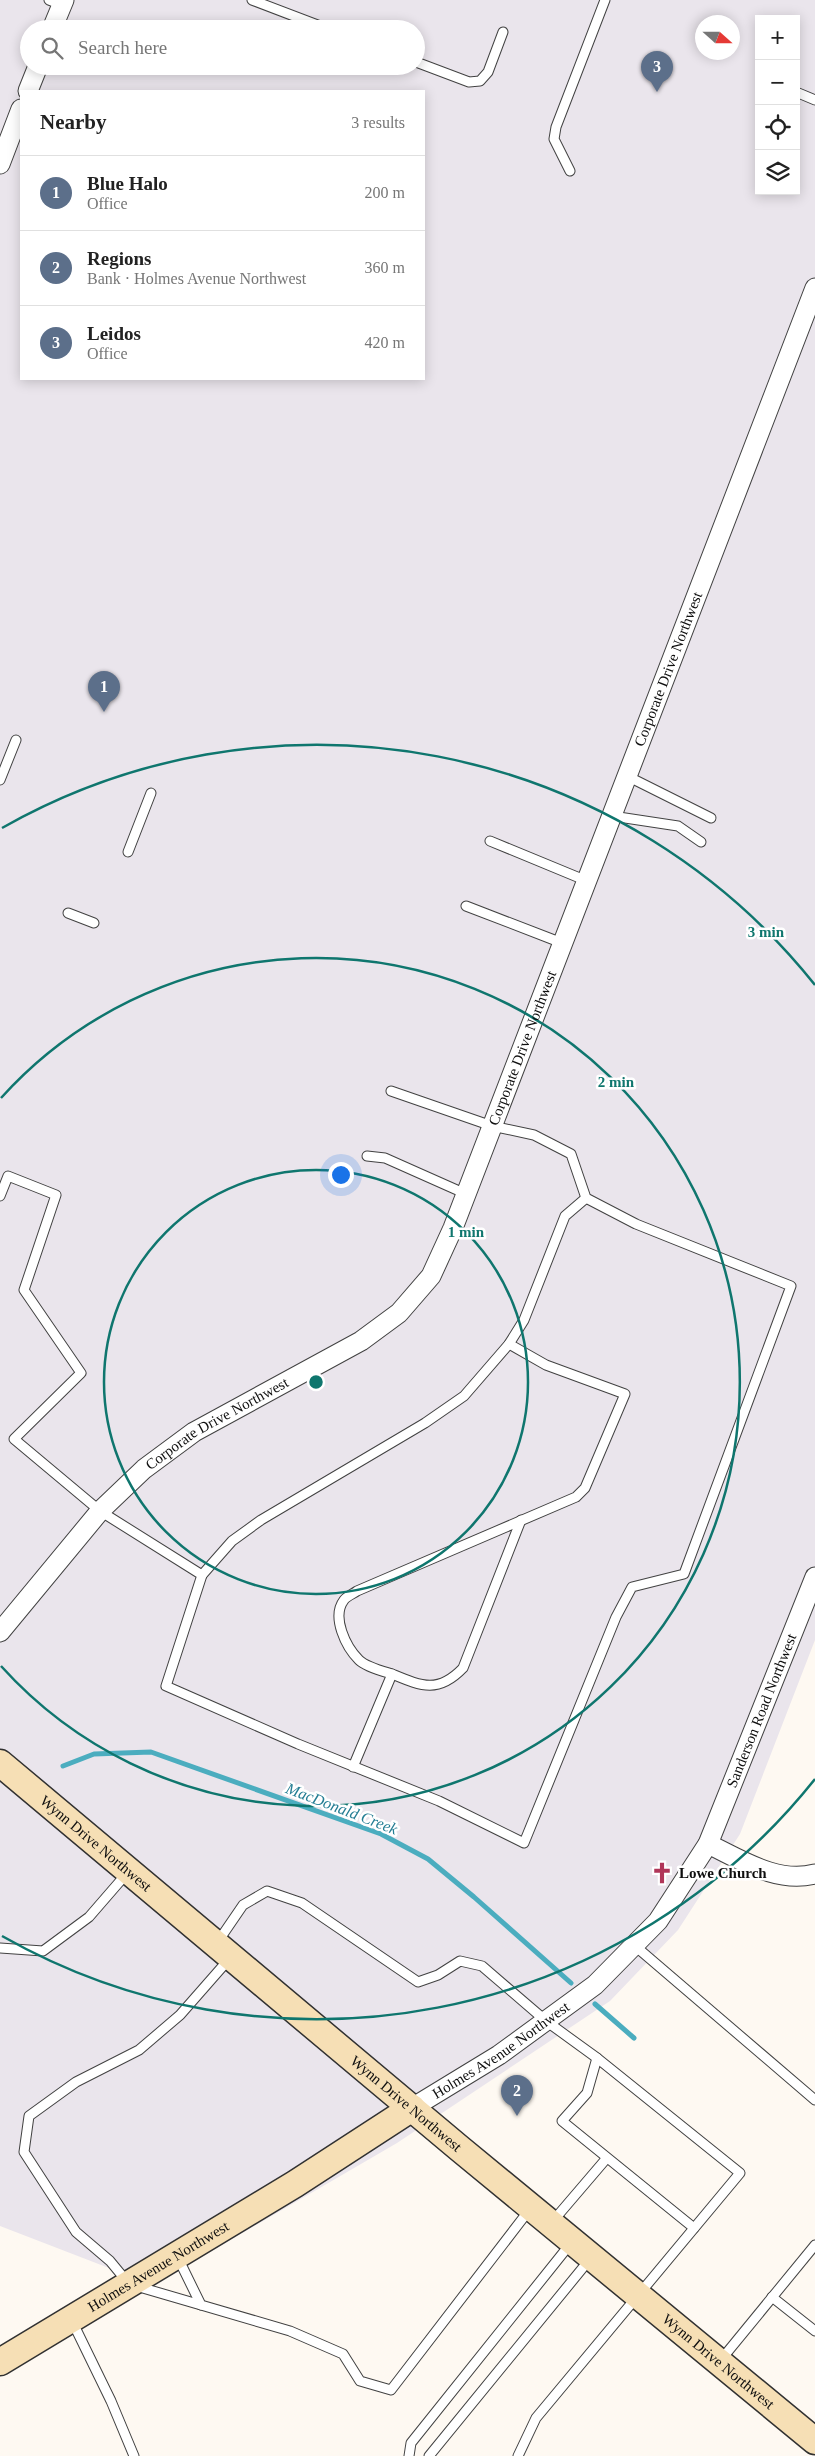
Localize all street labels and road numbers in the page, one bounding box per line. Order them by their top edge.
street label: Corporate Drive Northwest [631,589,706,749]
street label: Corporate Drive Northwest [485,968,560,1128]
street label: Corporate Drive Northwest [143,1374,292,1473]
street label: Sanderson Road Northwest [723,1631,800,1790]
street label: Wynn Drive Northwest [37,1792,155,1895]
street label: Holmes Avenue Northwest [429,1998,573,2102]
street label: Wynn Drive Northwest [347,2052,465,2155]
street label: Holmes Avenue Northwest [85,2217,232,2315]
street label: Wynn Drive Northwest [659,2311,778,2413]

